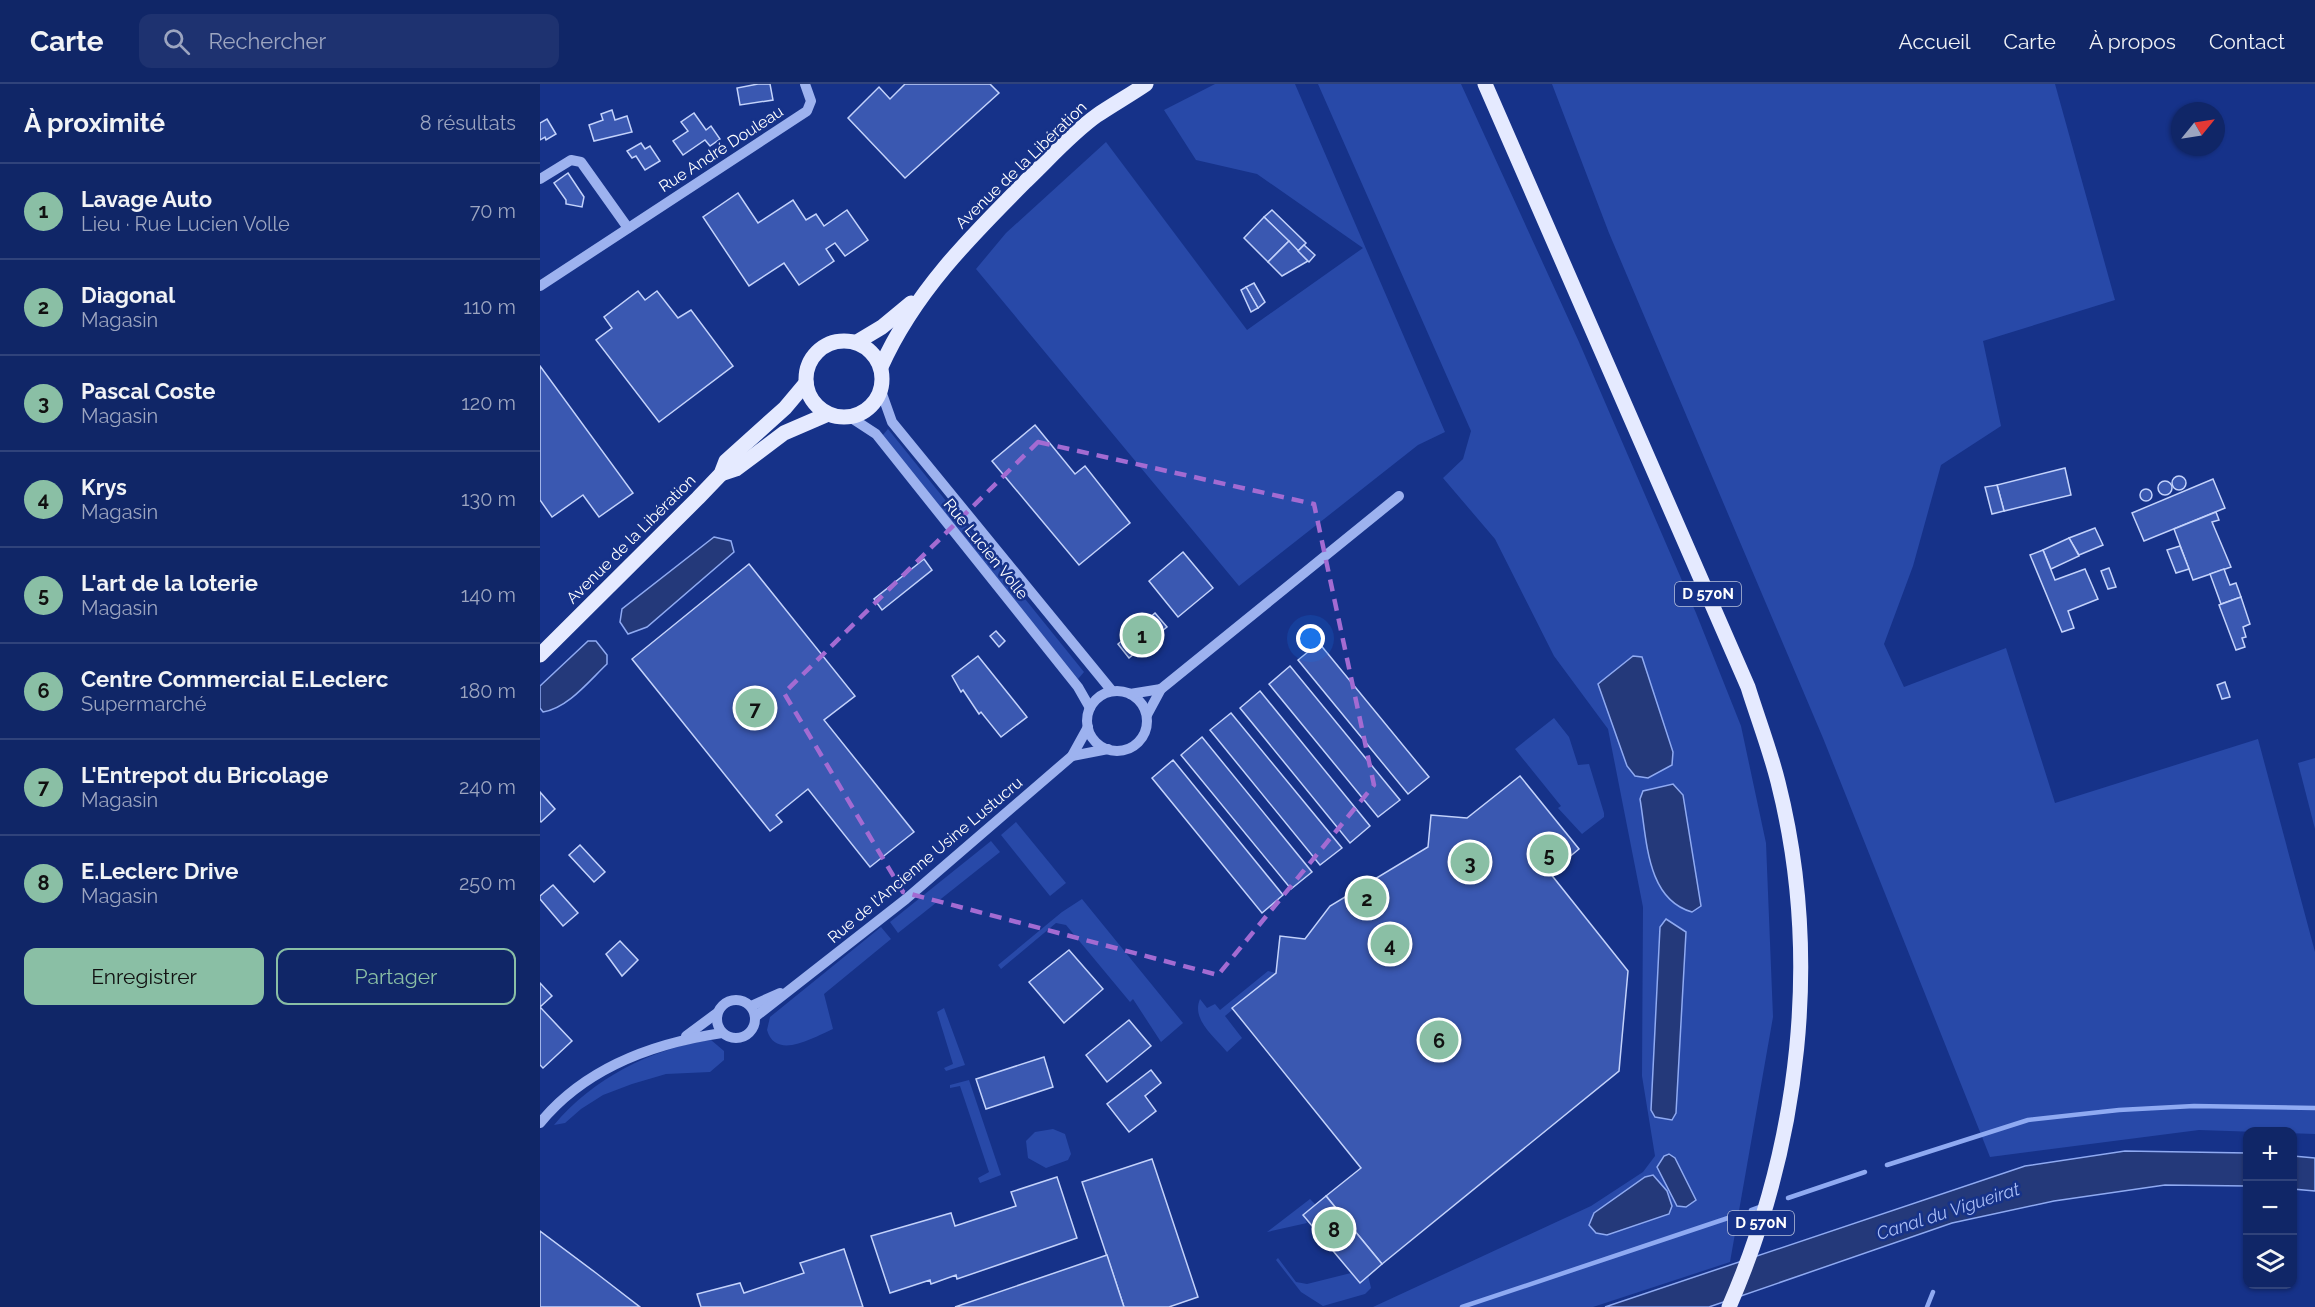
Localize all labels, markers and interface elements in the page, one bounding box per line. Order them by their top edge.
search box [139,14,559,68]
text: Carte [30,25,103,58]
icon: search [160,25,193,58]
text: Rechercher [208,28,326,54]
text: Accueil [1899,29,1971,54]
text: Carte [2004,29,2056,54]
text: À propos [2089,29,2176,54]
text: Contact [2209,29,2285,54]
street label: Avenue de la Libération [952,97,1090,233]
street label: Rue André Douleau [655,102,787,196]
north arrow [2171,102,2225,156]
text: À proximité [24,108,165,138]
text: 8 résultats [420,111,516,135]
text: Lavage Auto [81,186,212,212]
text: 1 [39,199,48,223]
text: 70 m [470,199,516,223]
text: Lieu · Rue Lucien Volle [81,212,290,236]
text: Diagonal [81,282,175,308]
text: 2 [38,295,49,319]
text: 110 m [463,295,516,319]
text: Magasin [81,308,158,332]
text: Pascal Coste [81,378,215,404]
text: 3 [38,391,49,415]
text: 120 m [461,391,516,415]
text: Magasin [81,404,158,428]
street label: Avenue de la Libération [562,470,700,608]
text: Krys [81,474,127,500]
text: 4 [38,487,49,511]
text: 130 m [461,487,516,511]
street label: Rue Lucien Volle [940,495,1032,603]
text: Magasin [81,500,158,524]
text: L'art de la loterie [81,570,258,596]
road number: D 570N [1675,582,1741,606]
text: 5 [38,583,49,607]
text: 140 m [461,583,516,607]
text: Magasin [81,596,158,620]
pin: 1 [1122,612,1162,658]
your location [1296,624,1325,653]
text: Centre Commercial E.Leclerc [81,666,388,692]
text: 6 [37,679,50,703]
text: 180 m [460,679,516,703]
pin: 7 [736,686,774,730]
text: Supermarché [81,692,206,716]
text: L'Entrepot du Bricolage [81,762,328,788]
street label: Rue de l'Ancienne Usine Lustucru [824,773,1026,947]
text: 7 [38,775,49,799]
text: 240 m [459,775,516,799]
text: Magasin [81,788,158,812]
pin: 5 [1530,832,1568,876]
pin: 3 [1450,840,1490,884]
text: E.Leclerc Drive [81,858,238,884]
text: 8 [37,871,50,895]
text: 250 m [459,871,516,895]
pin: 2 [1348,876,1386,920]
text: Magasin [81,884,158,908]
pin: 4 [1370,922,1410,966]
button: Enregistrer [24,948,264,1005]
button: Partager [276,948,516,1005]
pin: 6 [1420,1018,1458,1062]
map controls [2243,1127,2297,1289]
button: + [2243,1127,2297,1181]
water label: Canal du Vigueirat [1874,1178,2022,1244]
button: − [2243,1181,2297,1235]
pin: 8 [1314,1206,1354,1252]
road number: D 570N [1728,1211,1794,1235]
button: layers [2243,1235,2297,1289]

